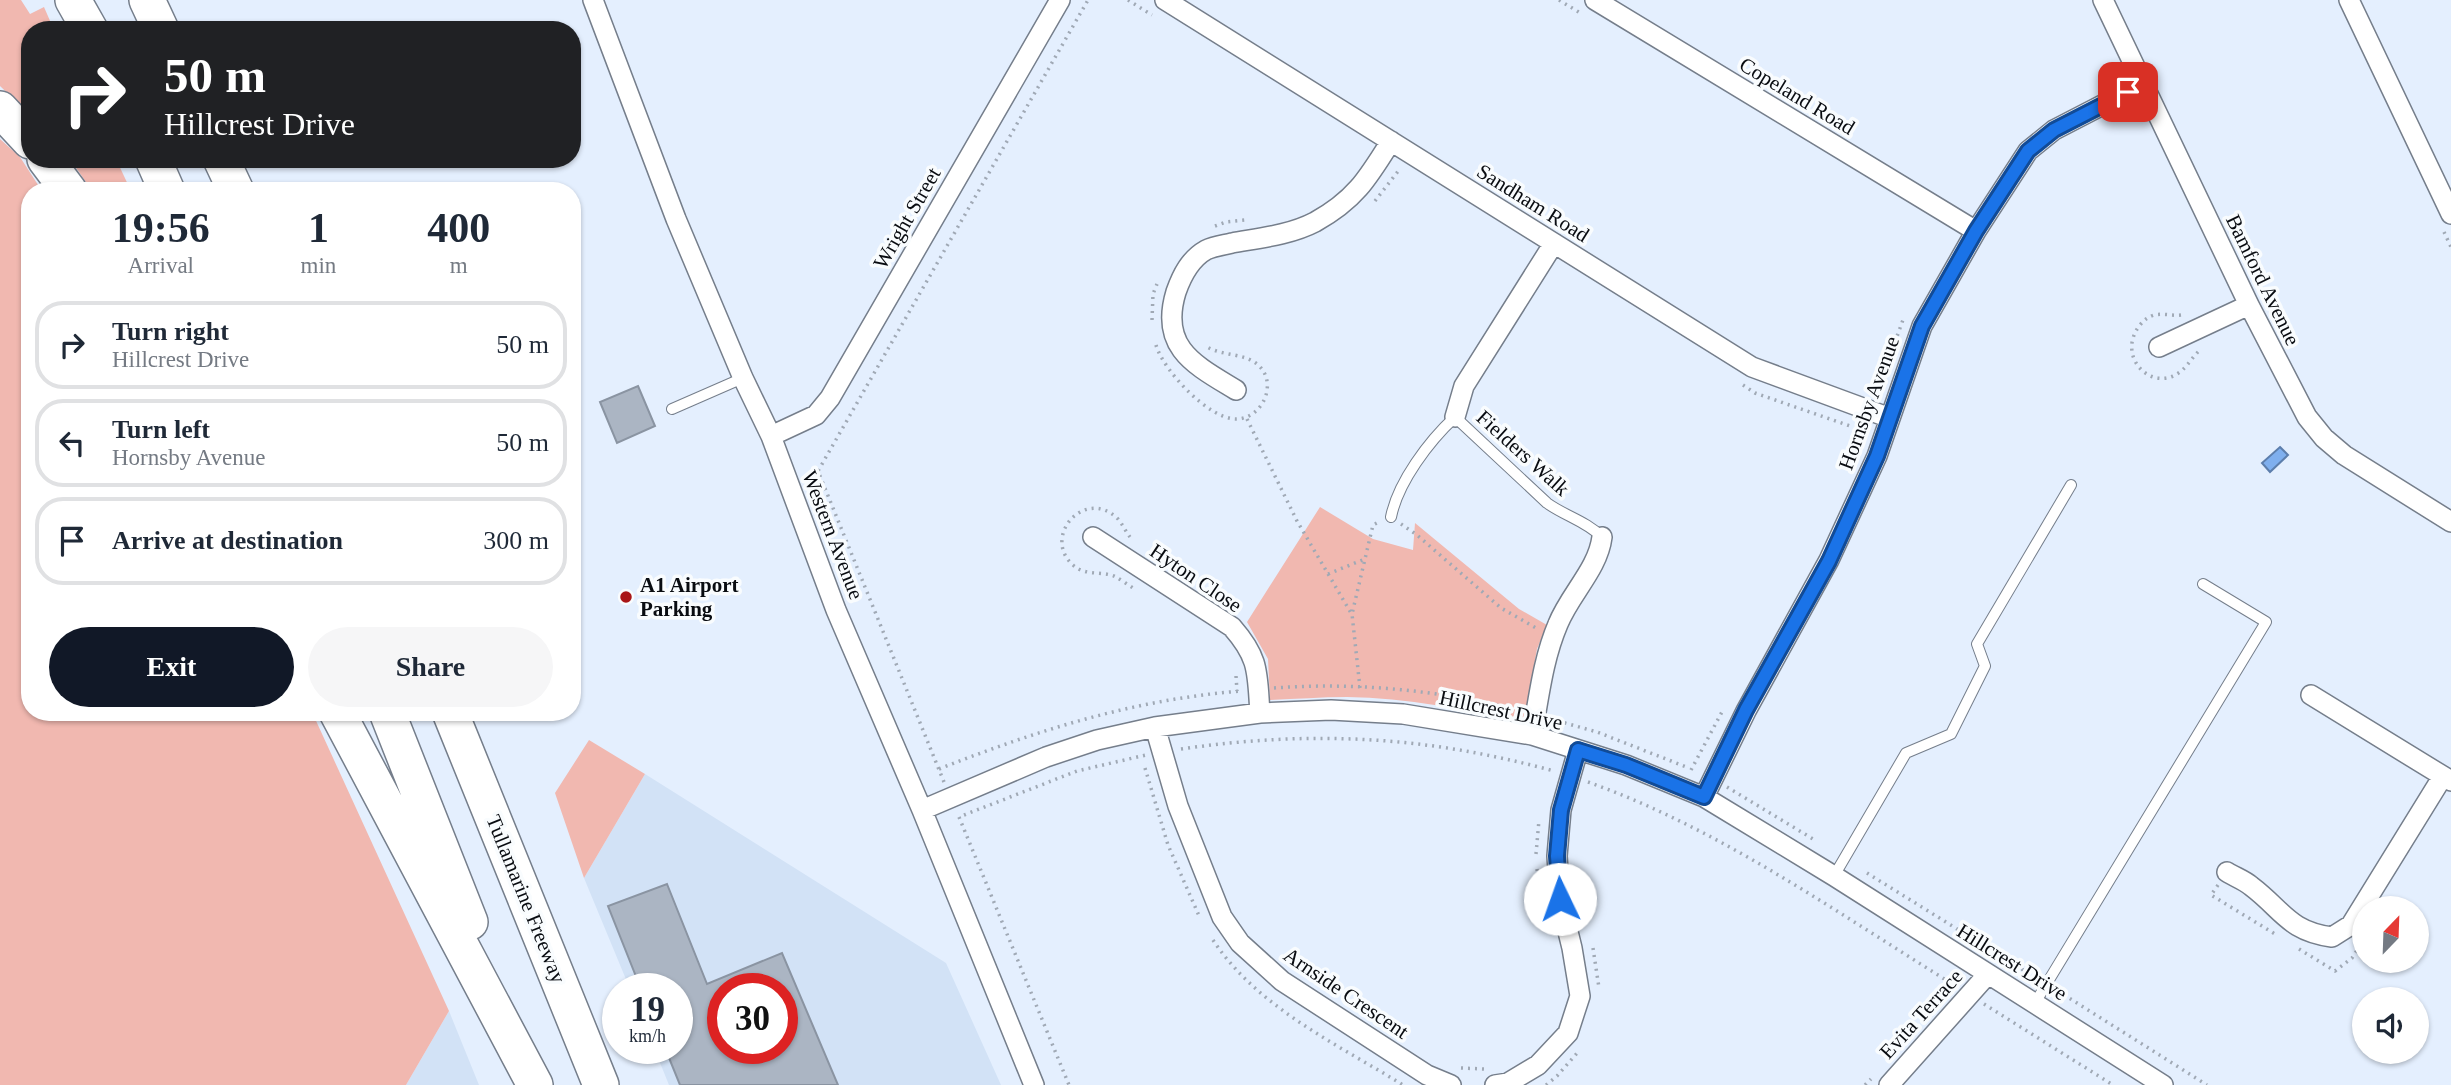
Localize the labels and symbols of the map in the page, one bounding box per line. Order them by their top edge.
street label: Copeland Road [1735,52,1859,140]
pin [2098,62,2158,122]
street label: Sandham Road [1472,159,1594,247]
street label: Wright Street [868,163,946,273]
street label: Bamford Avenue [2221,211,2305,349]
street label: Hornsby Avenue [1834,333,1904,473]
street label: Fielders Walk [1472,405,1575,501]
street label: Western Avenue [797,467,869,603]
street label: Hyton Close [1146,539,1246,617]
place label: A1 Airport Parking [640,573,739,621]
marker: A1 Airport Parking [618,589,634,605]
street label: Hillcrest Drive [1437,685,1565,735]
street label: Tullamarine Freeway [481,811,571,987]
position arrow [1523,862,1597,936]
north arrow [2352,896,2429,973]
street label: Hillcrest Drive [1952,919,2072,1005]
street label: Arnside Crescent [1279,942,1413,1044]
street label: Evita Terrace [1875,964,1967,1064]
speed limit sign: 30 [707,973,798,1064]

